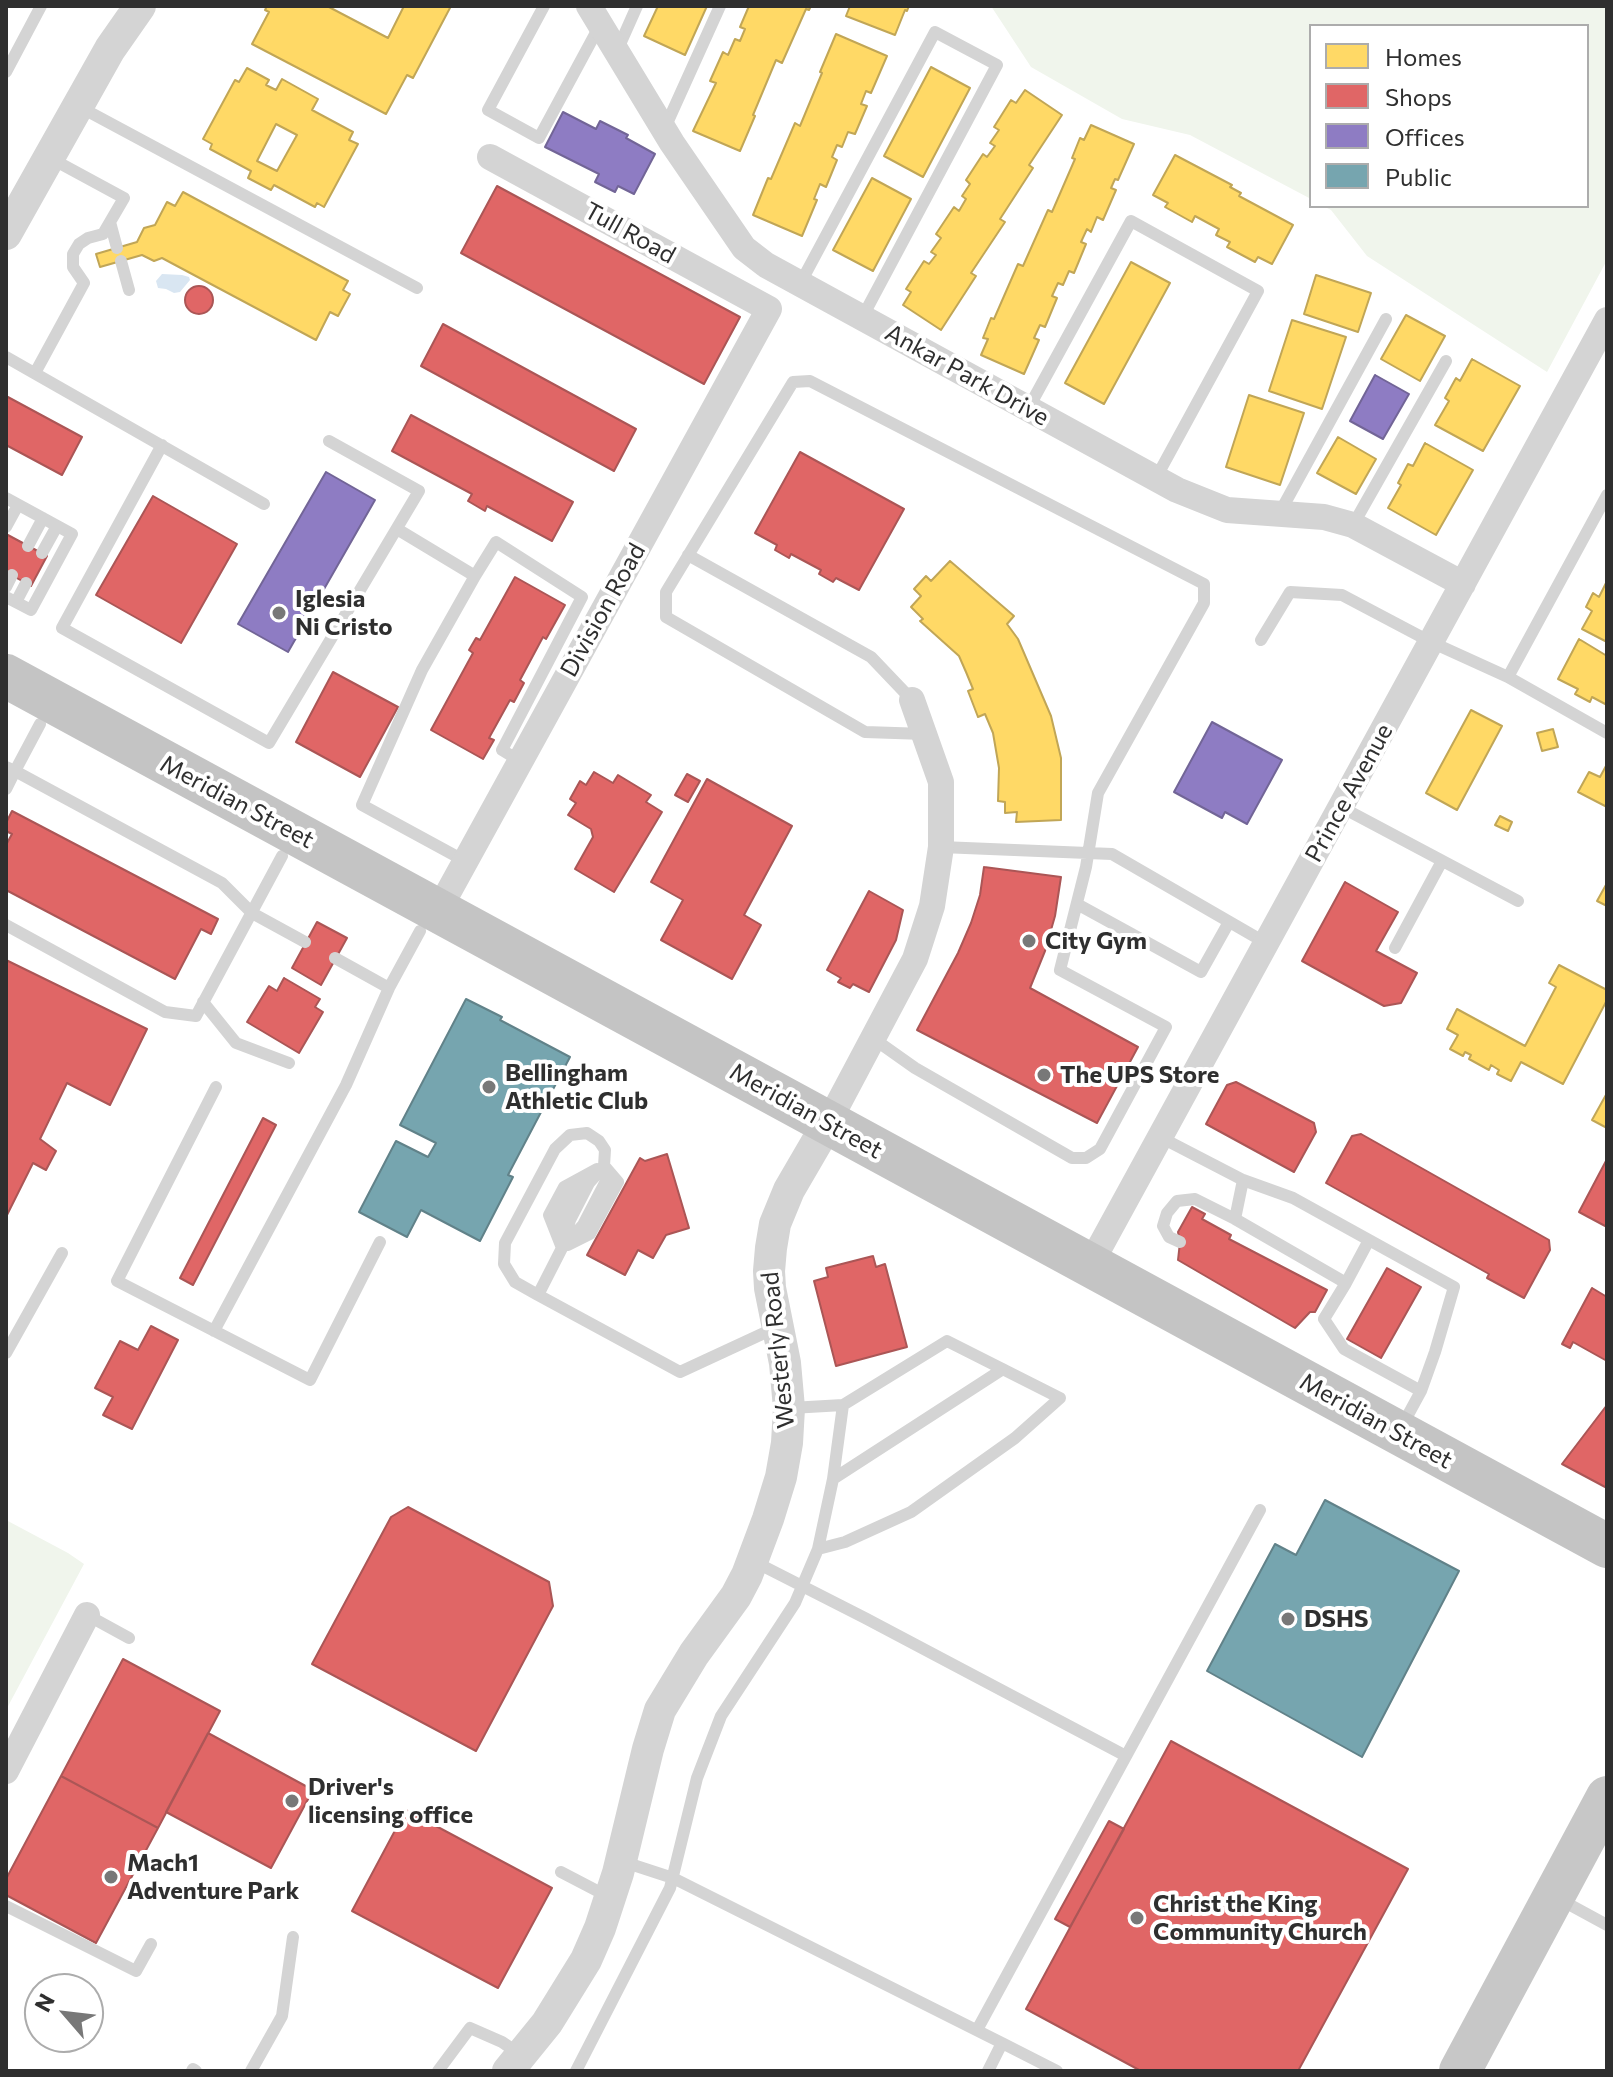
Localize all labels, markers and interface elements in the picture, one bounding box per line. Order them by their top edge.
legend [1309,24,1589,208]
text: Homes [1385,42,1462,71]
text: Shops [1385,82,1452,111]
text: Offices [1385,122,1465,151]
text: Public [1385,162,1452,191]
street label: Tull Road [579,196,681,270]
street label: Ankar Park Drive [880,318,1054,432]
street label: Division Road [554,538,652,682]
place label: Iglesia Ni Cristo [295,585,393,641]
marker: Iglesia Ni Cristo [270,604,288,622]
street label: Prince Avenue [1299,719,1399,867]
street label: Meridian Street [155,749,319,855]
place label: City Gym [1045,927,1147,955]
marker: City Gym [1020,932,1038,950]
street label: Meridian Street [725,1057,887,1165]
place label: Bellingham Athletic Club [505,1059,648,1115]
place label: The UPS Store [1060,1061,1219,1089]
marker: The UPS Store [1035,1066,1053,1084]
marker: Bellingham Athletic Club [480,1078,498,1096]
street label: Westerly Road [755,1270,801,1430]
street label: Meridian Street [1295,1367,1457,1475]
place label: DSHS [1304,1605,1368,1633]
marker: DSHS [1279,1610,1297,1628]
place label: Driver's licensing office [308,1773,473,1829]
marker: Driver's licensing office [283,1792,301,1810]
place label: Mach1 Adventure Park [127,1849,299,1905]
marker: Mach1 Adventure Park [102,1868,120,1886]
place label: Christ the King Community Church [1153,1890,1367,1946]
marker: Christ the King Community Church [1128,1909,1146,1927]
north arrow [24,1973,104,2053]
text: N [28,1989,60,2016]

